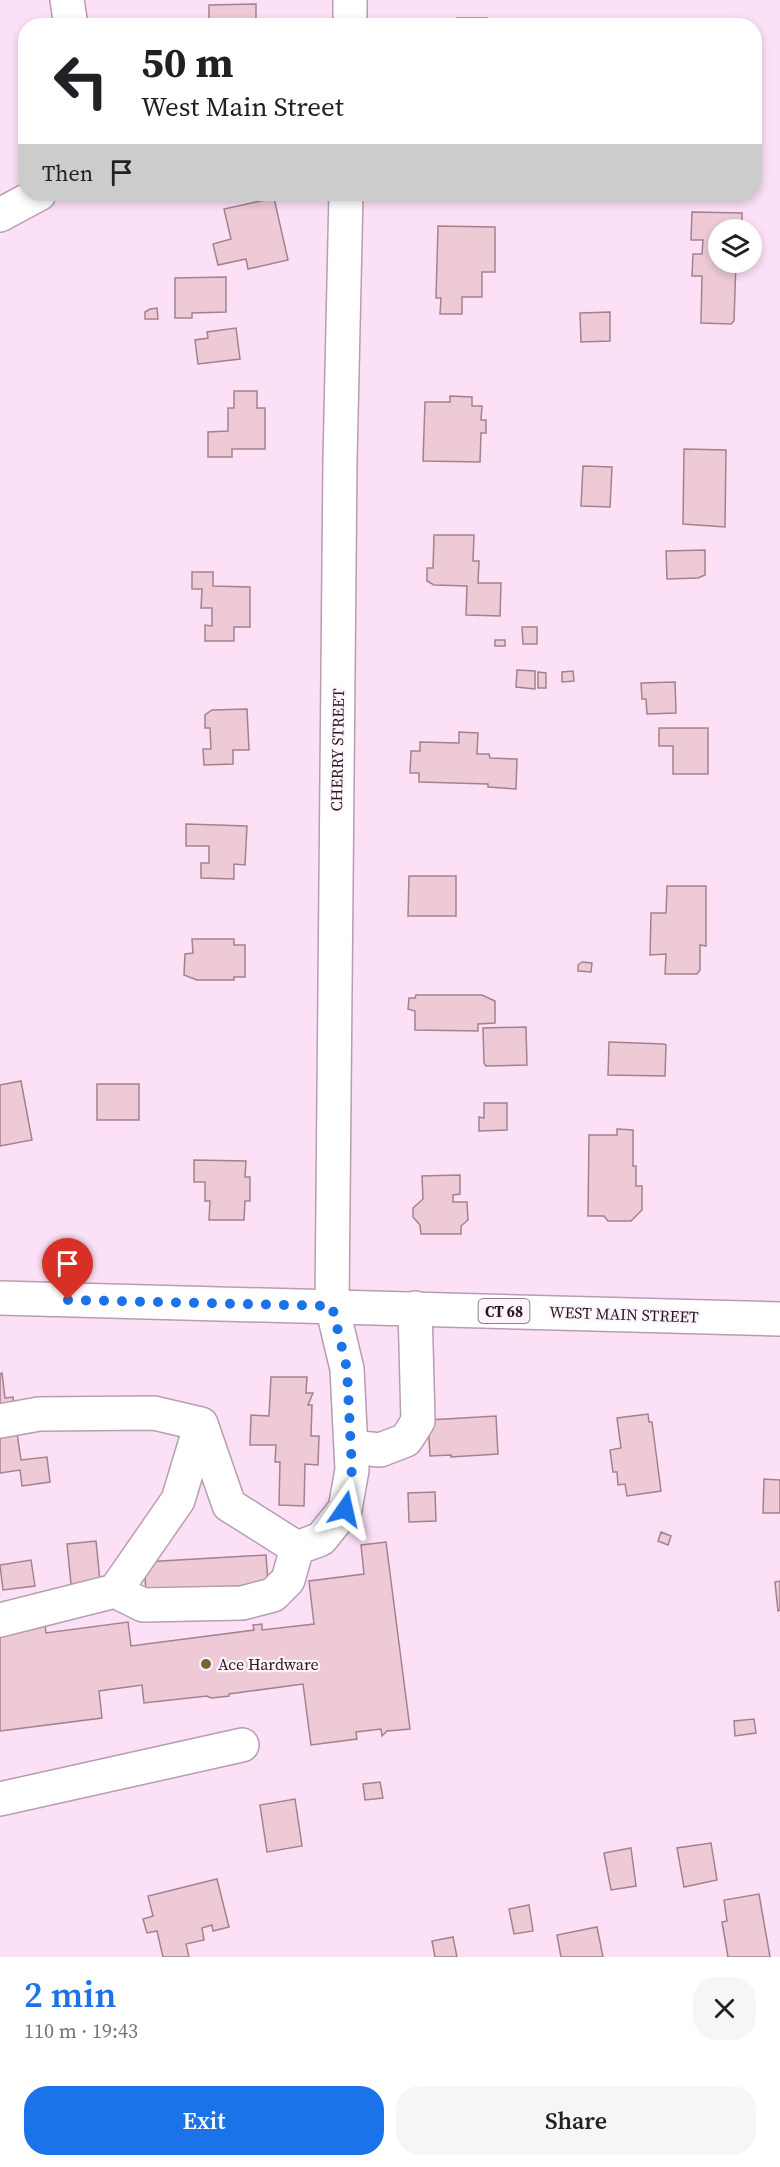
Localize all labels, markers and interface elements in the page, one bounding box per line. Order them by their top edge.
text: 50 m [141,33,234,91]
icon: left [42,42,120,120]
text: West Main Street [141,88,344,125]
icon: arrive [105,156,138,189]
text: Then [42,158,93,188]
map controls [708,219,762,273]
button: layers [708,219,762,273]
street label: CHERRY STREET [325,688,349,812]
pin [42,1238,93,1300]
icon: arrive [51,1247,84,1280]
road number: CT 68 [478,1299,530,1323]
street label: WEST MAIN STREET [549,1300,699,1328]
position arrow [313,1477,377,1541]
place label: Ace Hardware [218,1653,319,1675]
marker: Ace Hardware [199,1657,213,1671]
text: 2 min [24,1970,116,2019]
button: close [693,1977,756,2040]
text: 110 m · 19:43 [24,2017,138,2045]
button: Exit [24,2086,384,2155]
button: Share [396,2086,756,2155]

